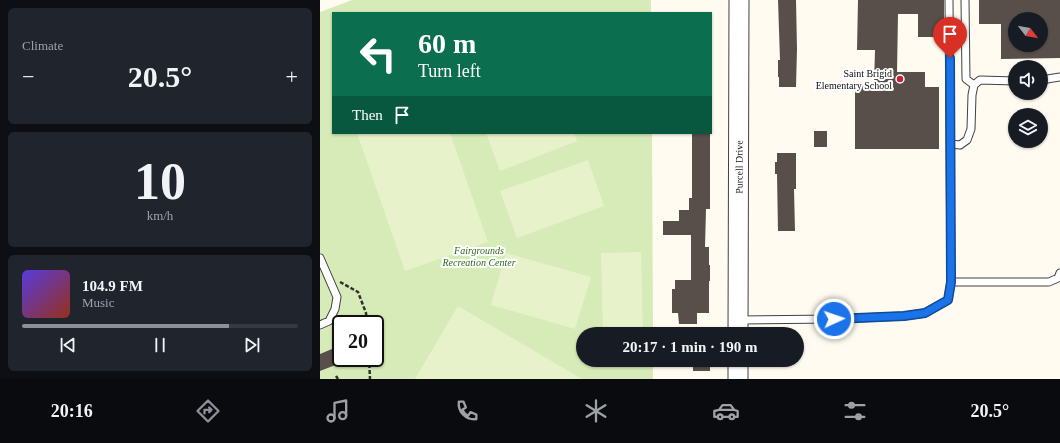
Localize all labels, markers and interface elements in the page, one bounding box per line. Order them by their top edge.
north arrow [1008,12,1048,52]
map controls [1008,12,1048,148]
pin [933,17,967,58]
icon: arrive [939,23,961,45]
icon: left [352,28,404,80]
text: 60 m [418,28,476,59]
text: Climate [22,38,63,53]
text: 20.5° [128,60,192,93]
button: sound [1008,60,1048,100]
text: Turn left [418,61,481,81]
text: − [22,64,34,89]
text: + [286,64,298,89]
place label: Saint Brigid Elementary School [816,68,892,91]
marker: Saint Brigid Elementary School [895,74,905,84]
icon: arrive [391,104,413,126]
text: Then [352,107,383,123]
button: layers [1008,108,1048,148]
street label: Purcell Drive [733,140,745,194]
text: 10 [134,153,186,210]
text: km/h [147,208,173,223]
park label: Fairgrounds Recreation Center [441,245,516,268]
text: 104.9 FM [82,278,143,294]
text: Music [82,295,115,310]
position arrow [813,298,855,340]
speed limit sign: 20 [332,315,384,367]
icon: previous [57,334,79,356]
icon: pause [149,334,171,356]
icon: next [241,334,263,356]
text: 20:17 · 1 min · 190 m [623,339,758,355]
icon: directions [194,397,222,425]
icon: music [324,397,352,425]
icon: phone [453,397,481,425]
icon: climate [582,397,610,425]
icon: car [712,397,740,425]
icon: filters [841,397,869,425]
text: 20:16 [51,401,93,421]
text: 20.5° [971,401,1009,421]

